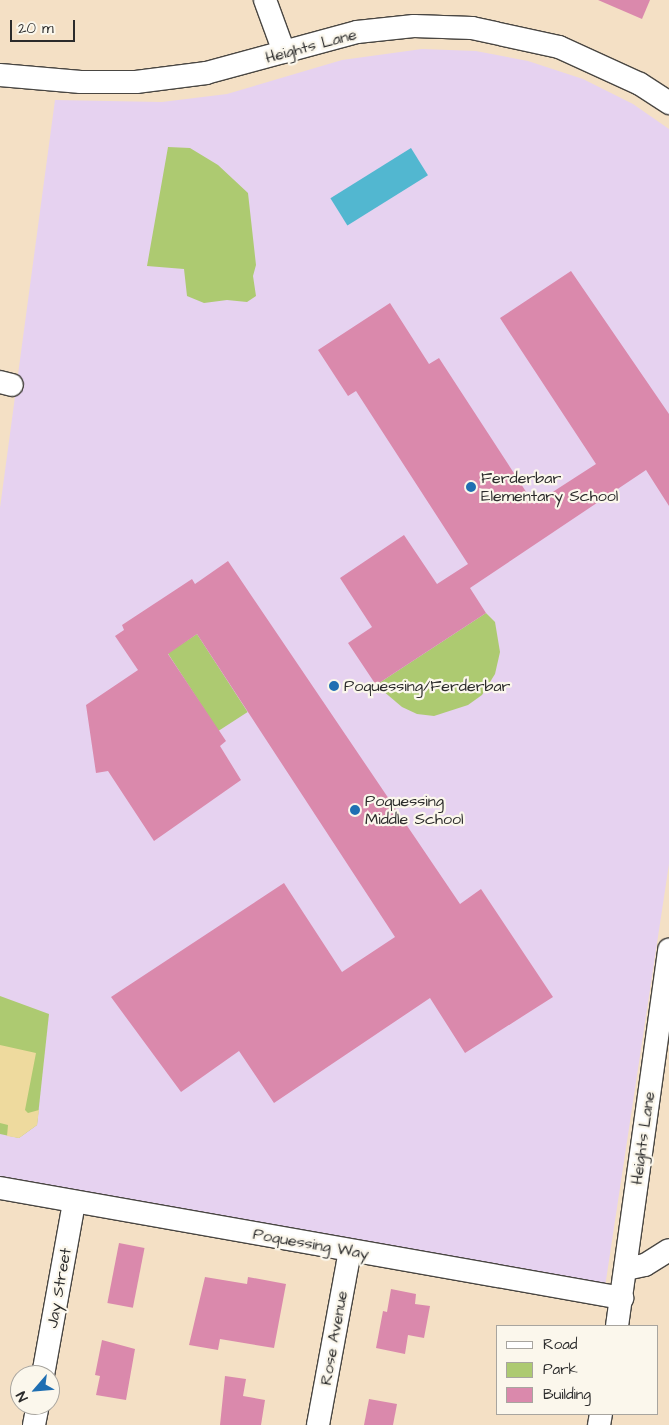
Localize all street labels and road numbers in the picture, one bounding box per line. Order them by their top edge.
street label: Heights Lane [263,25,359,67]
street label: Heights Lane [627,1090,659,1186]
street label: Poquessing Way [252,1224,370,1264]
street label: Jay Street [42,1246,76,1330]
street label: Rose Avenue [316,1289,352,1387]

